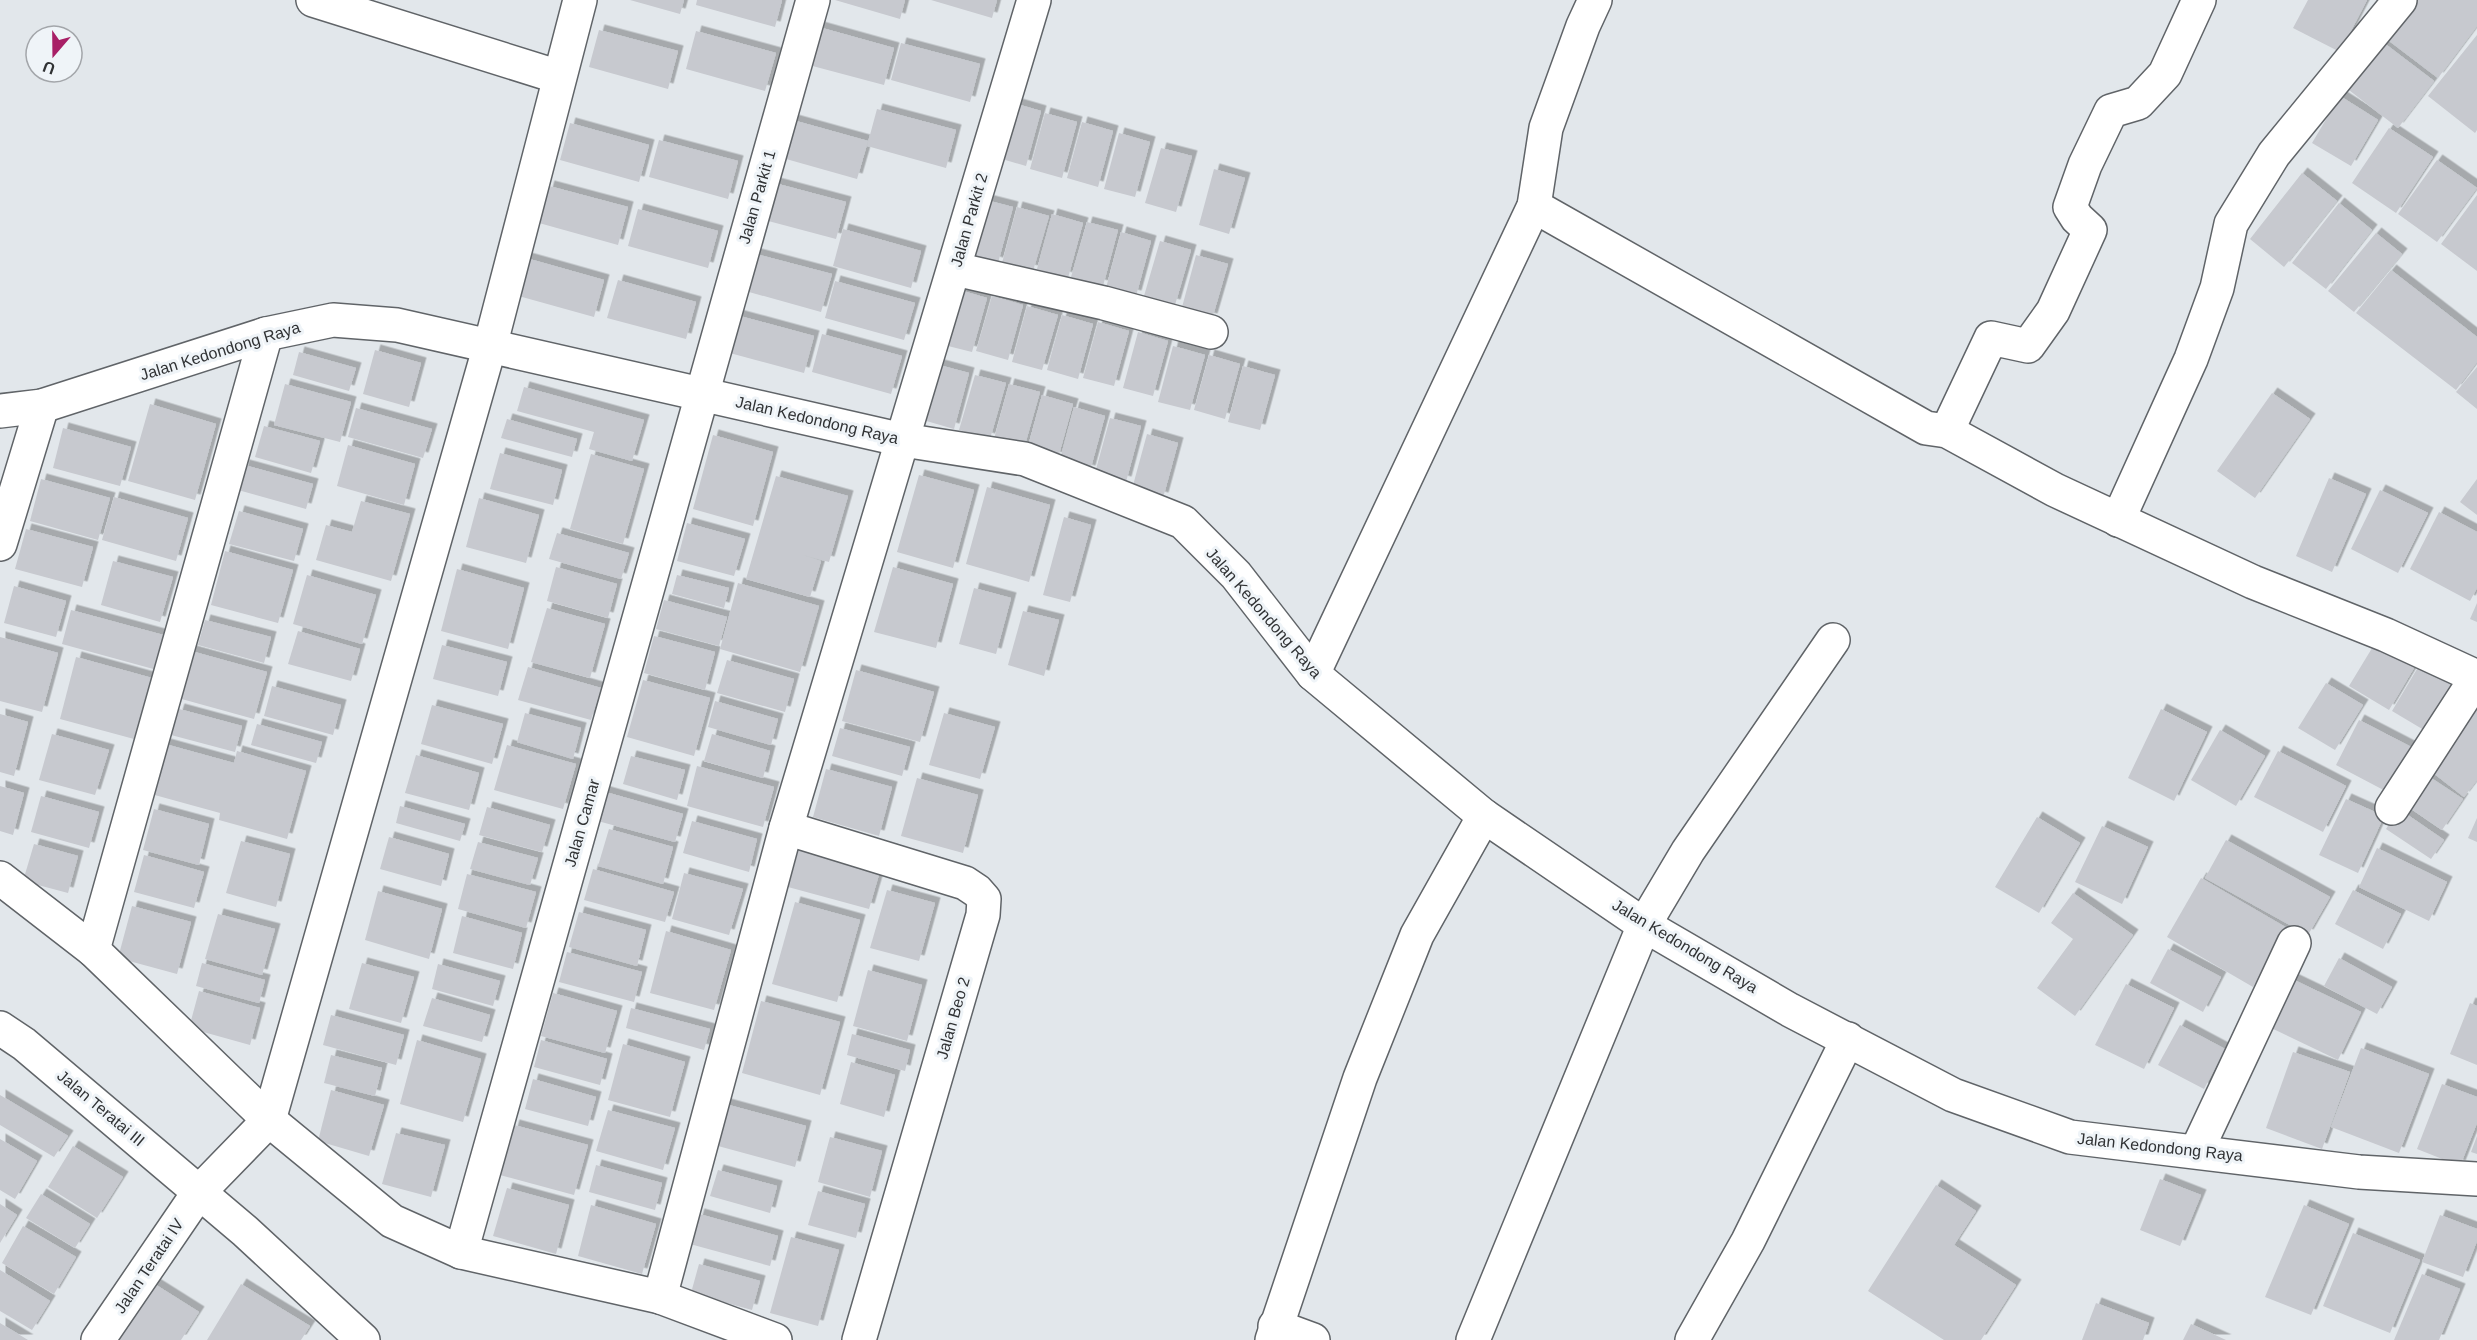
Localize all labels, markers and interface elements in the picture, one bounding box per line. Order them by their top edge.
north arrow [24,24,84,84]
text: U [41,58,57,78]
street label: Jalan Parkit 1 [735,148,779,246]
street label: Jalan Parkit 2 [947,171,991,269]
street label: Jalan Kedondong Raya [138,319,302,383]
street label: Jalan Kedondong Raya [734,393,900,447]
street label: Jalan Kedondong Raya [1203,545,1325,681]
street label: Jalan Camar [561,776,603,869]
street label: Jalan Kedondong Raya [1609,896,1761,996]
street label: Jalan Beo 2 [933,975,973,1061]
street label: Jalan Teratai III [54,1067,148,1149]
street label: Jalan Kedondong Raya [2076,1130,2244,1164]
street label: Jalan Teratai IV [111,1215,187,1316]

